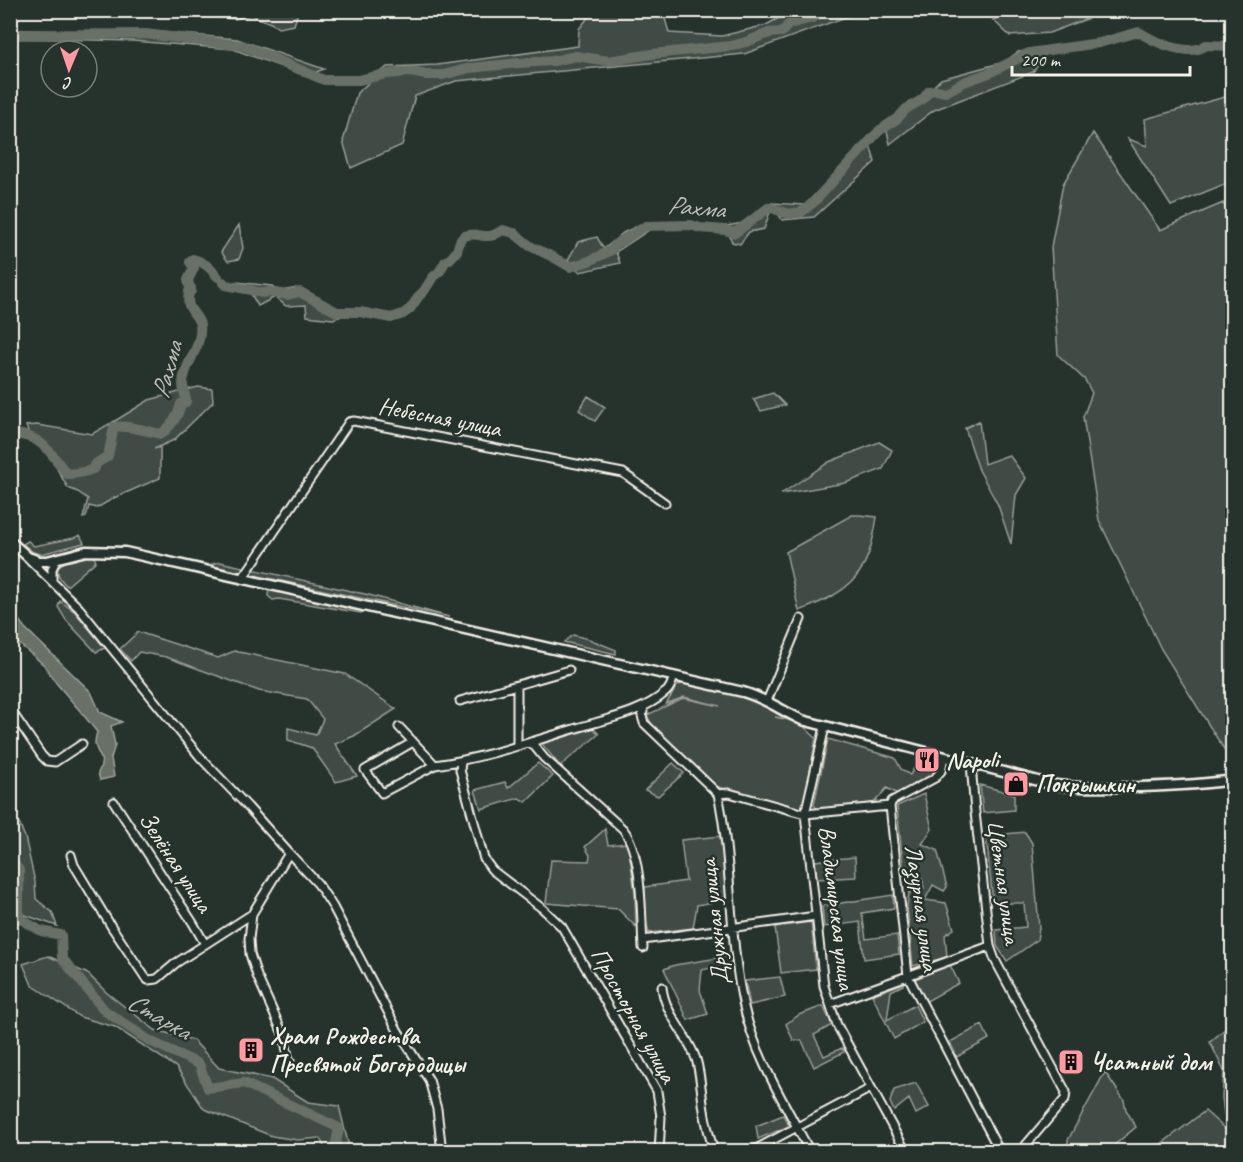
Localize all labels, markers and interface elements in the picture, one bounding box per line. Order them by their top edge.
north arrow [39,39,99,99]
scale bar [1012,39,1190,77]
text: 200 m [1021,49,1062,71]
text: С [62,73,73,93]
water label: Рахма [666,188,728,226]
water label: Рахма [144,336,191,402]
street label: Небесная улица [376,390,505,444]
restaurant icon: Napoli [912,745,942,775]
place label: Napoli [946,745,1002,775]
shop icon: Покрышкин [1001,769,1031,799]
place label: Покрышкин [1036,769,1137,799]
street label: Зелёная улица [132,806,220,919]
street label: Цветная улица [980,818,1028,948]
street label: Владимирская улица [812,824,862,993]
street label: Лазурная улица [897,843,946,975]
street label: Дружная улица [692,856,735,986]
street label: Просторная улица [584,942,684,1089]
water label: Старка [121,985,199,1048]
place label: Храм Рождества Пресвятой Богородицы [270,1021,467,1079]
building icon: Храм Рождества Пресвятой Богородицы [236,1035,266,1065]
building icon: Чсатный дом [1056,1047,1086,1077]
place label: Чсатный дом [1090,1047,1213,1077]

